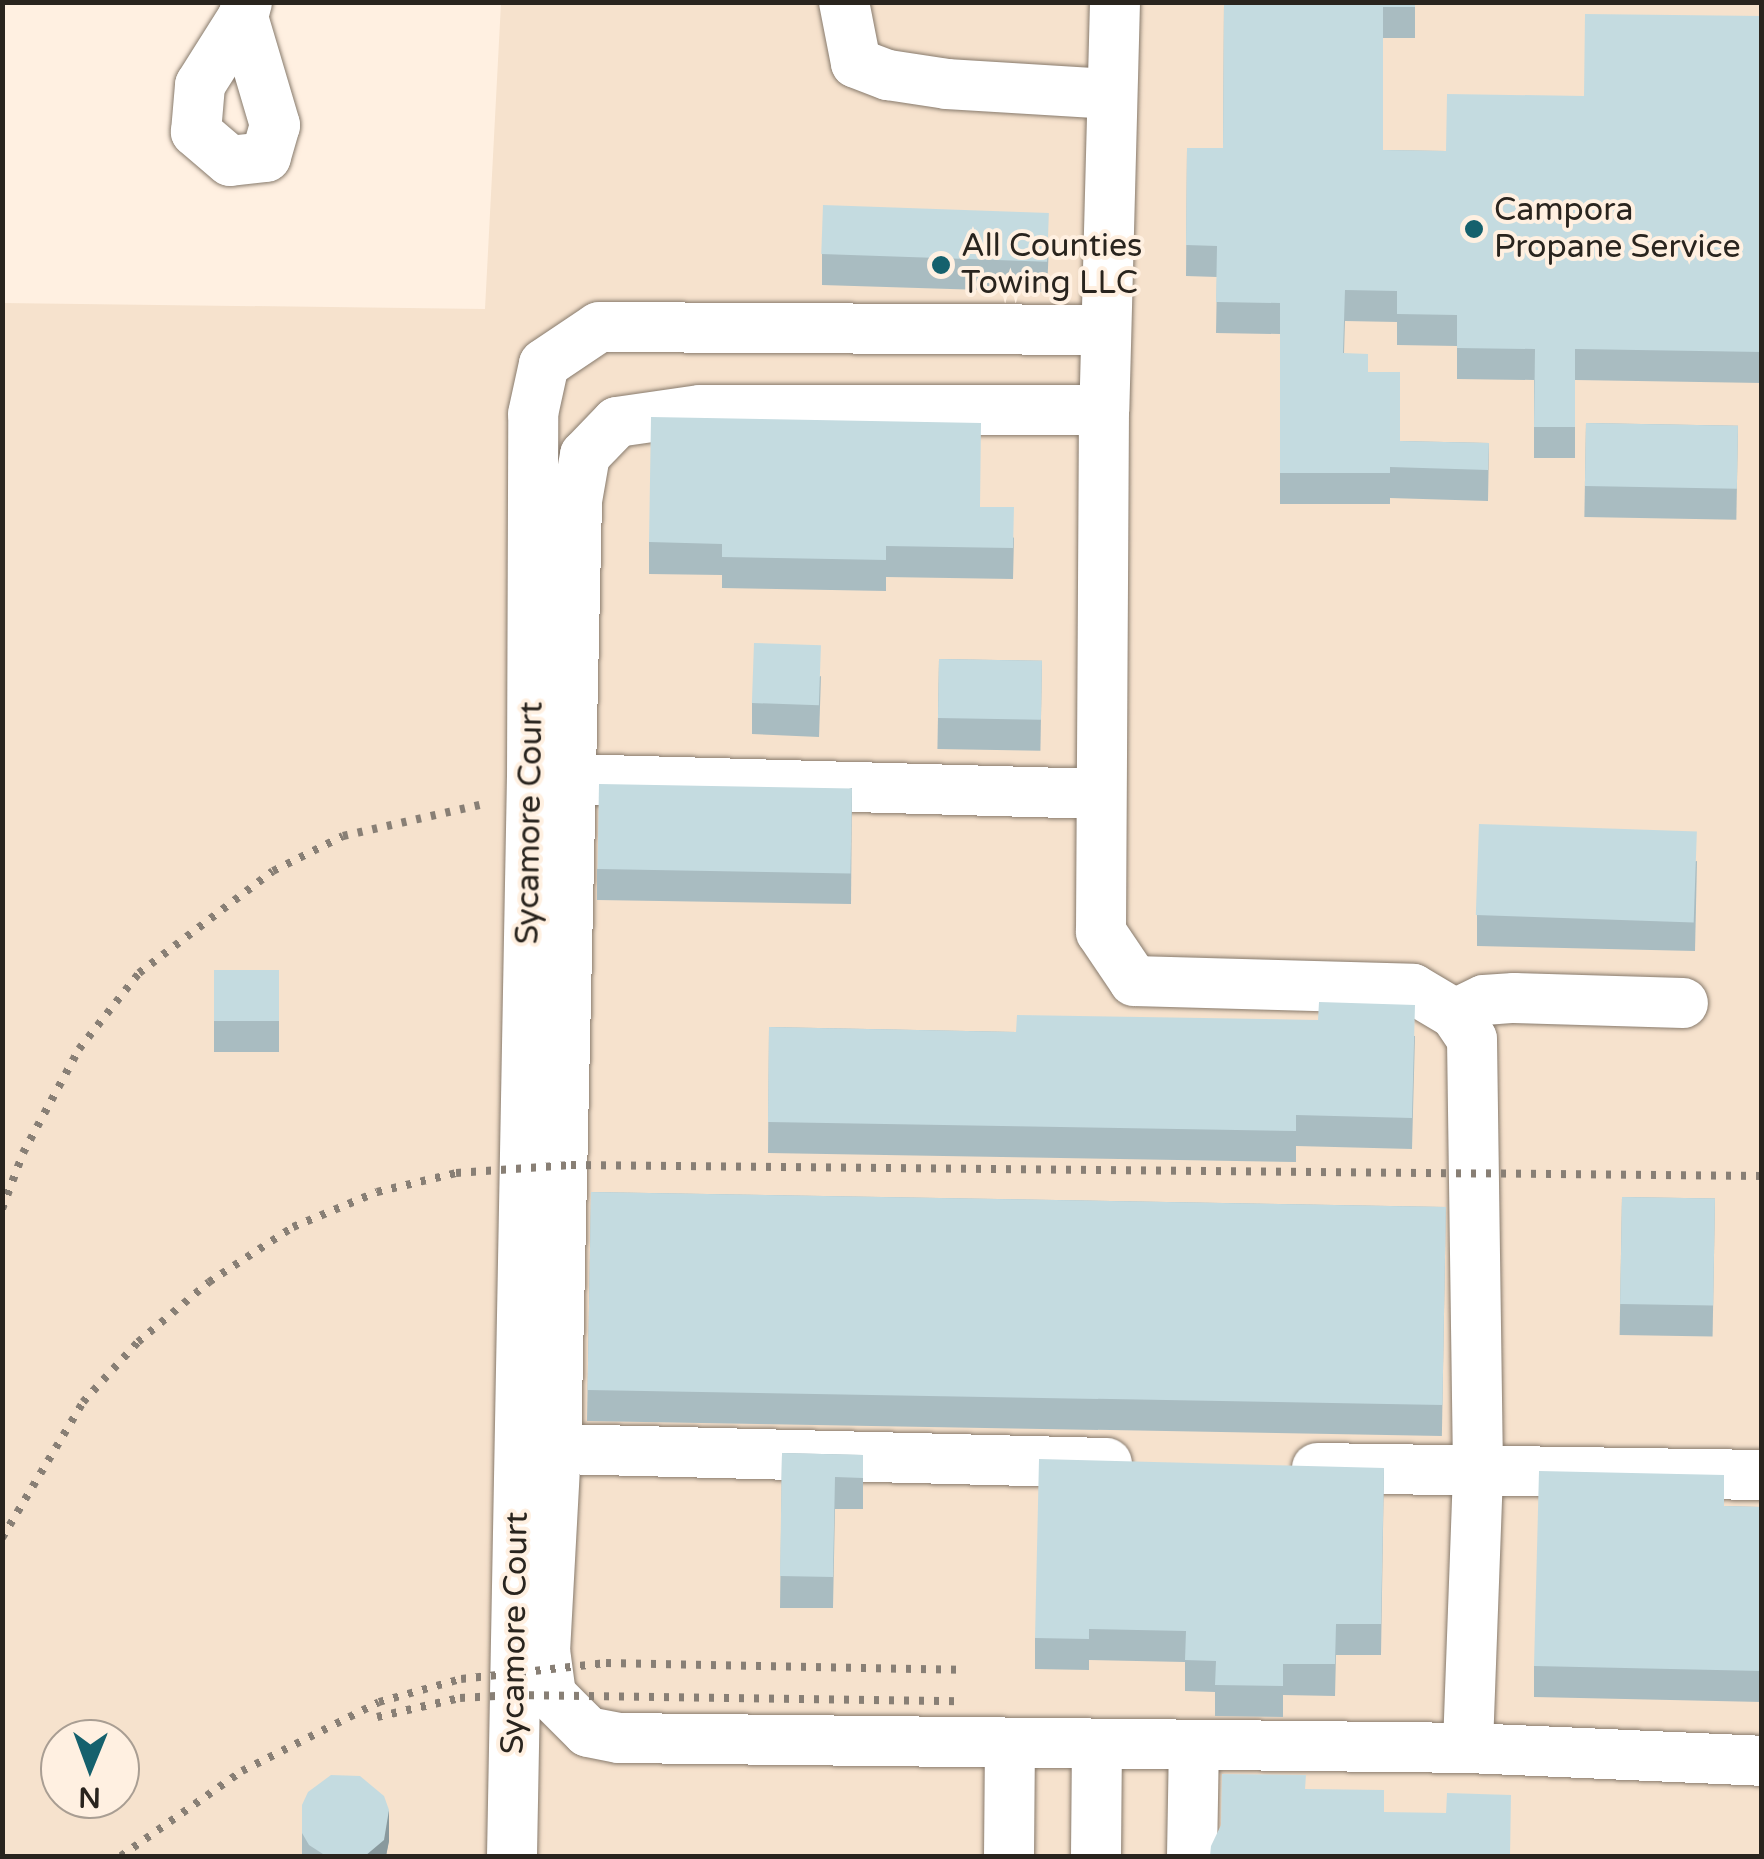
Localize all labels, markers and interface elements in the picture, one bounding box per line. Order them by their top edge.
place label: Campora Propane Service [1494,192,1741,267]
marker: Campora Propane Service [1463,218,1485,240]
place label: All Counties Towing LLC [961,228,1142,303]
marker: All Counties Towing LLC [930,254,952,276]
street label: Sycamore Court [509,701,551,945]
street label: Sycamore Court [494,1511,536,1755]
north arrow [40,1719,140,1819]
text: N [78,1780,101,1814]

